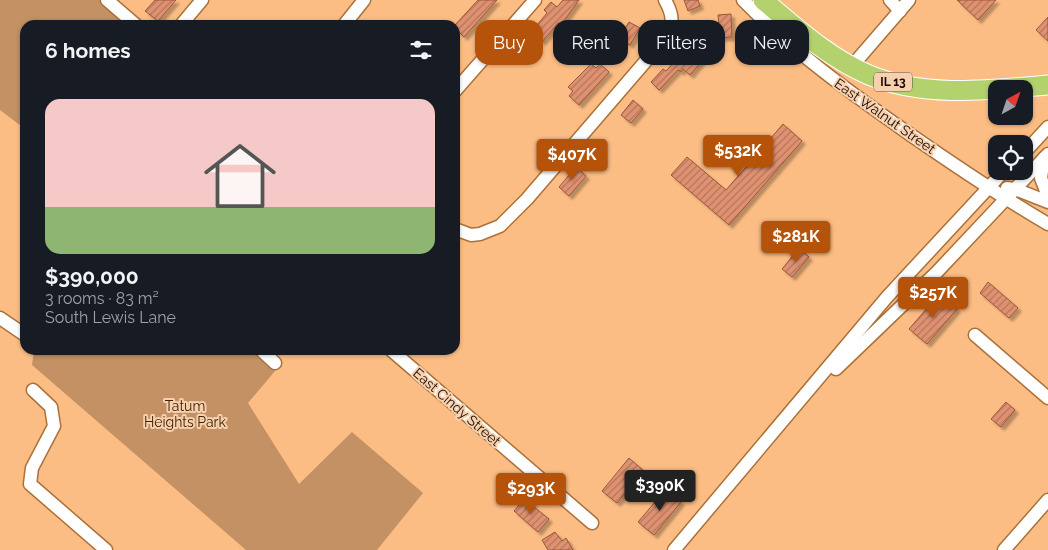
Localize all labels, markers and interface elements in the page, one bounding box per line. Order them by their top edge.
chip: Buy [475,20,543,65]
chip: Rent [553,20,628,65]
chip: Filters [638,20,725,65]
chip: New [735,20,809,65]
icon: filters [407,36,435,64]
text: 6 homes [45,38,131,63]
road number: IL 13 [874,72,912,91]
street label: East Walnut Street [831,75,939,157]
north arrow [988,80,1032,125]
map controls [988,80,1033,180]
icon: home [195,131,285,221]
pin: $532K [703,134,773,177]
button: locate [988,135,1033,180]
pin: $407K [537,138,607,181]
text: $532K [714,141,762,160]
text: $407K [548,145,596,164]
pin: $281K [761,220,831,263]
text: $281K [772,227,820,246]
text: $390,000 [45,264,139,289]
pin: $257K [898,276,968,319]
text: $257K [909,283,957,302]
text: 3 rooms · 83 m² [45,289,159,308]
text: South Lewis Lane [45,308,176,327]
street label: East Cindy Street [410,365,504,449]
park label: Tatum Heights Park [144,398,227,430]
pin: $390K [625,470,695,512]
pin: $293K [496,472,566,515]
text: $390K [636,476,684,495]
text: $293K [507,479,555,498]

